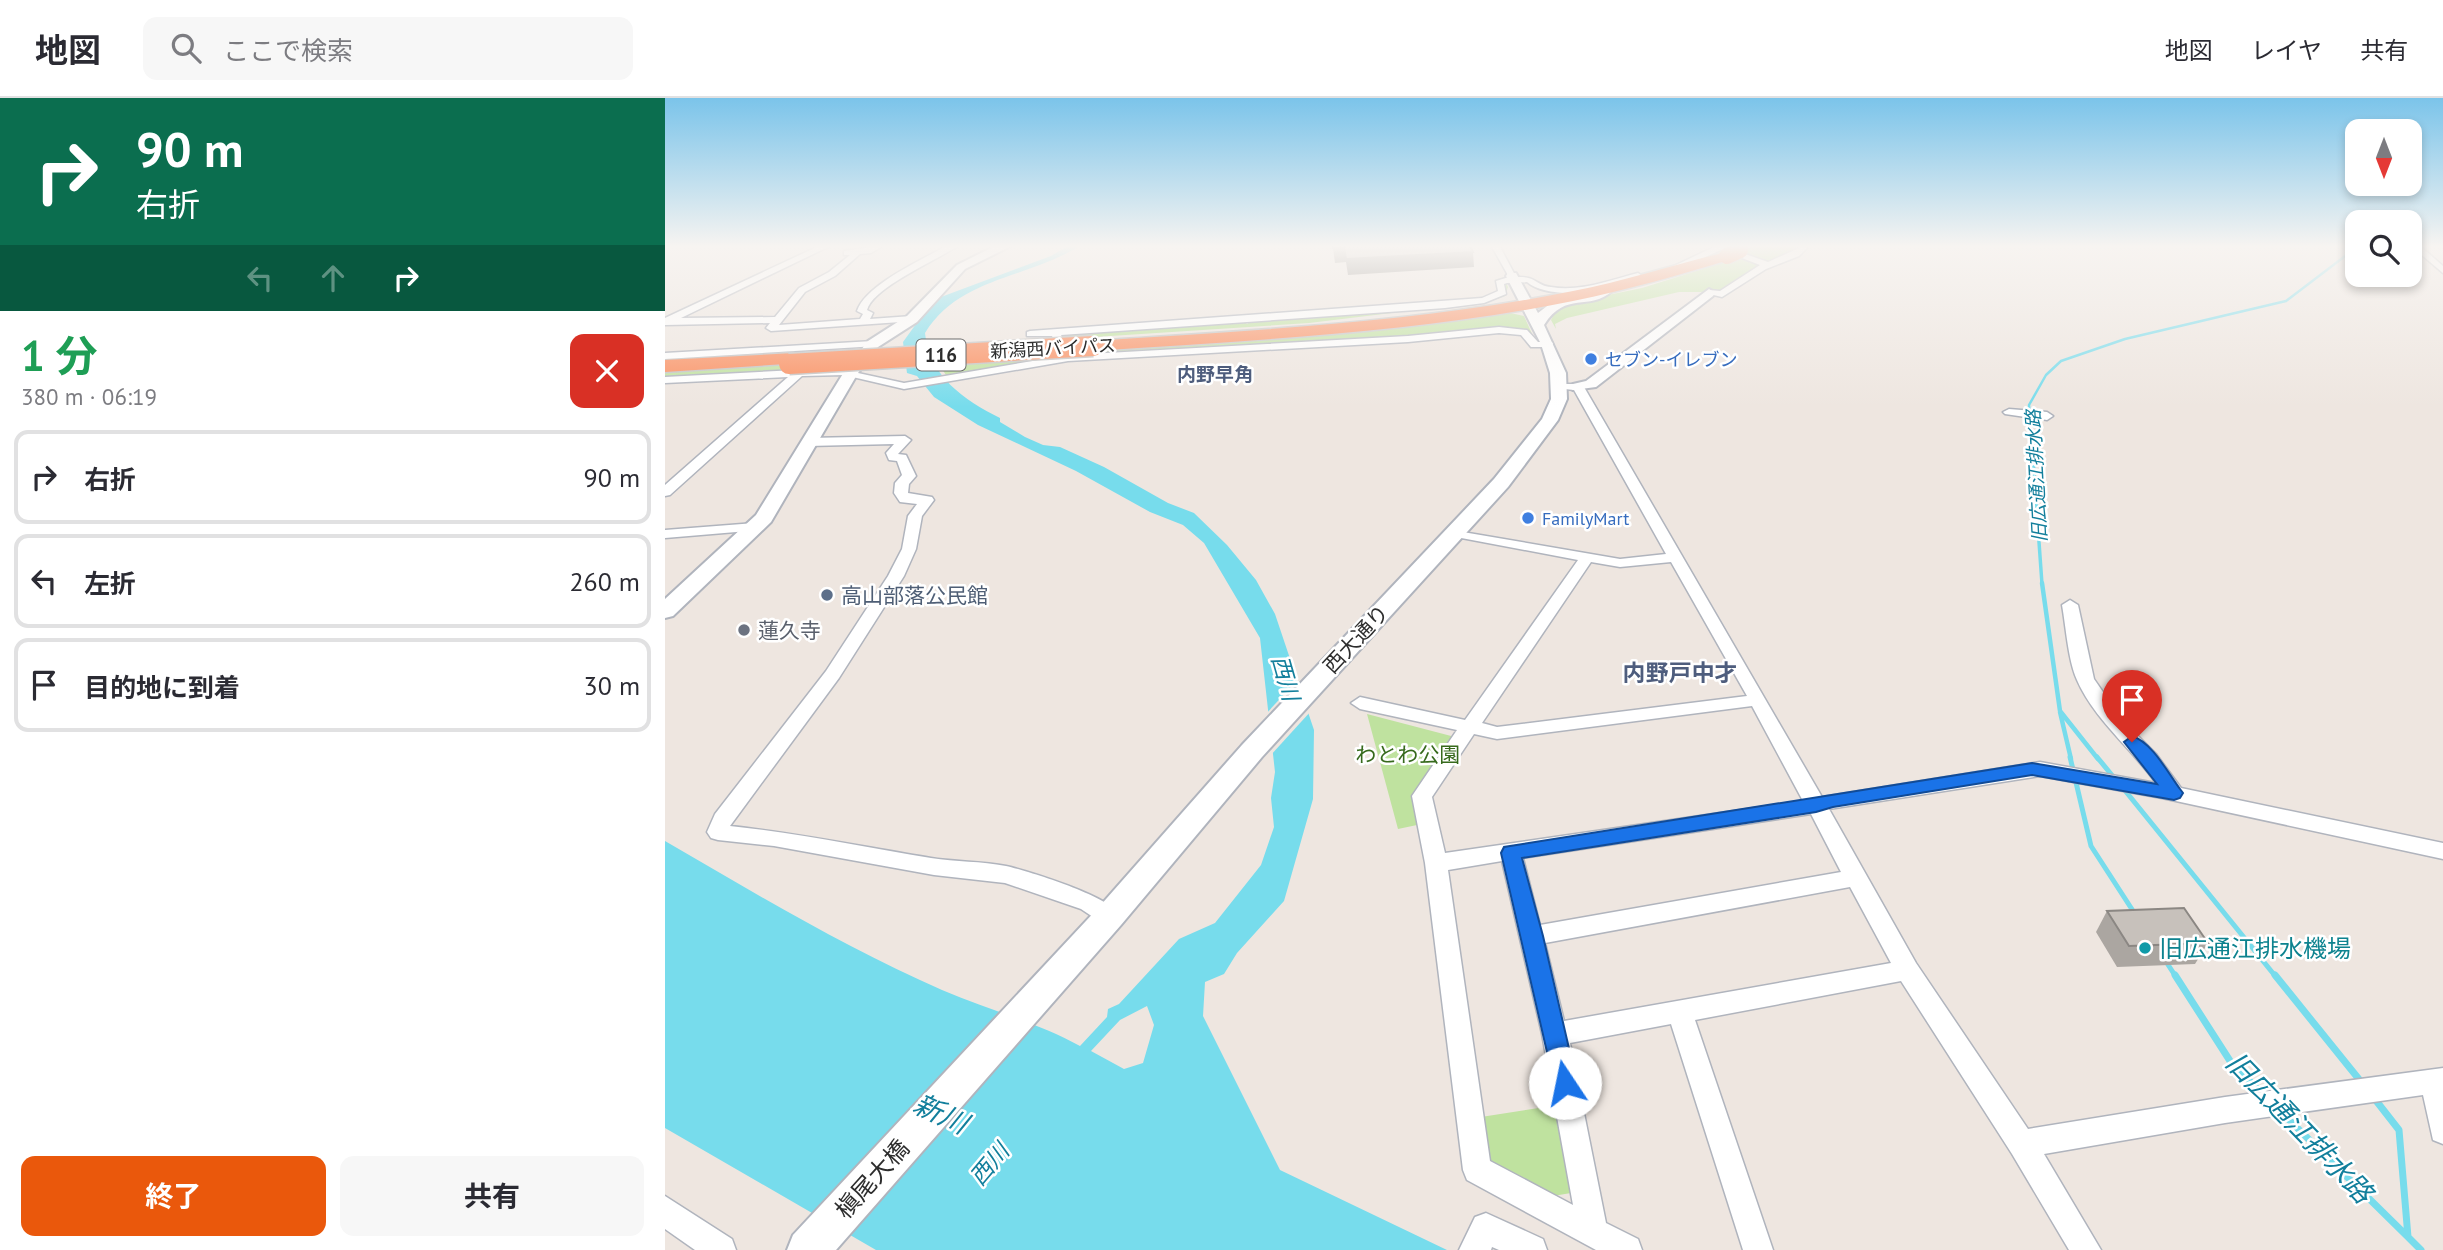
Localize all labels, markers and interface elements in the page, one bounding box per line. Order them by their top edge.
search box [143,17,633,80]
text: 地図 [35,28,101,71]
icon: search [167,29,205,67]
text: ここで検索 [223,34,353,67]
text: 地図 [2165,35,2213,66]
text: レイヤ [2251,35,2322,66]
text: 共有 [2360,35,2408,66]
text: 90 m [136,117,243,181]
north arrow [2345,119,2422,196]
map controls [2345,119,2422,287]
icon: right [21,126,112,217]
text: 右折 [136,183,200,225]
button: search [2345,210,2422,287]
icon: left [241,259,279,297]
icon: ahead [314,259,352,297]
icon: right [387,259,425,297]
text: 1 分 [21,328,97,383]
street label: 新潟西バイパス [990,333,1116,363]
button: close [570,334,644,408]
road number: 116 [917,340,965,370]
place label: セブン-イレブン [1605,348,1737,371]
marker: セブン-イレブン [1583,351,1599,367]
district label: 内野早角 [1177,362,1253,386]
text: 380 m · 06:19 [21,382,157,411]
water label: 旧広通江排水路 [2020,407,2051,543]
icon: right [25,458,63,496]
text: 90 m [584,461,640,494]
text: 右折 [84,463,136,496]
place label: FamilyMart [1542,507,1629,530]
marker: FamilyMart [1520,510,1536,526]
icon: left [25,562,63,600]
text: 260 m [569,565,640,598]
text: 左折 [84,567,136,600]
place label: 高山部落公民館 [841,582,988,609]
marker: 高山部落公民館 [819,587,835,603]
street label: 西大通り [1317,599,1395,679]
place label: 蓮久寺 [758,617,821,644]
marker: 蓮久寺 [736,622,752,638]
water label: 西川 [1266,652,1307,707]
district label: 内野戸中才 [1623,658,1738,687]
icon: arrive [25,666,63,704]
text: 30 m [584,669,640,702]
pin [2102,670,2162,742]
text: 目的地に到着 [84,671,240,704]
icon: arrive [2113,681,2151,719]
park label: わとわ公園 [1356,741,1461,768]
place label: 旧広通江排水機場 [2159,933,2351,964]
marker: 旧広通江排水機場 [2137,940,2153,956]
water label: 旧広通江排水路 [2219,1044,2383,1212]
position arrow [1528,1046,1602,1120]
water label: 新川 [908,1084,977,1143]
street label: 槇尾大橋 [828,1133,916,1225]
water label: 西川 [963,1135,1017,1191]
button: 終了 [21,1156,326,1236]
button: 共有 [340,1156,644,1236]

